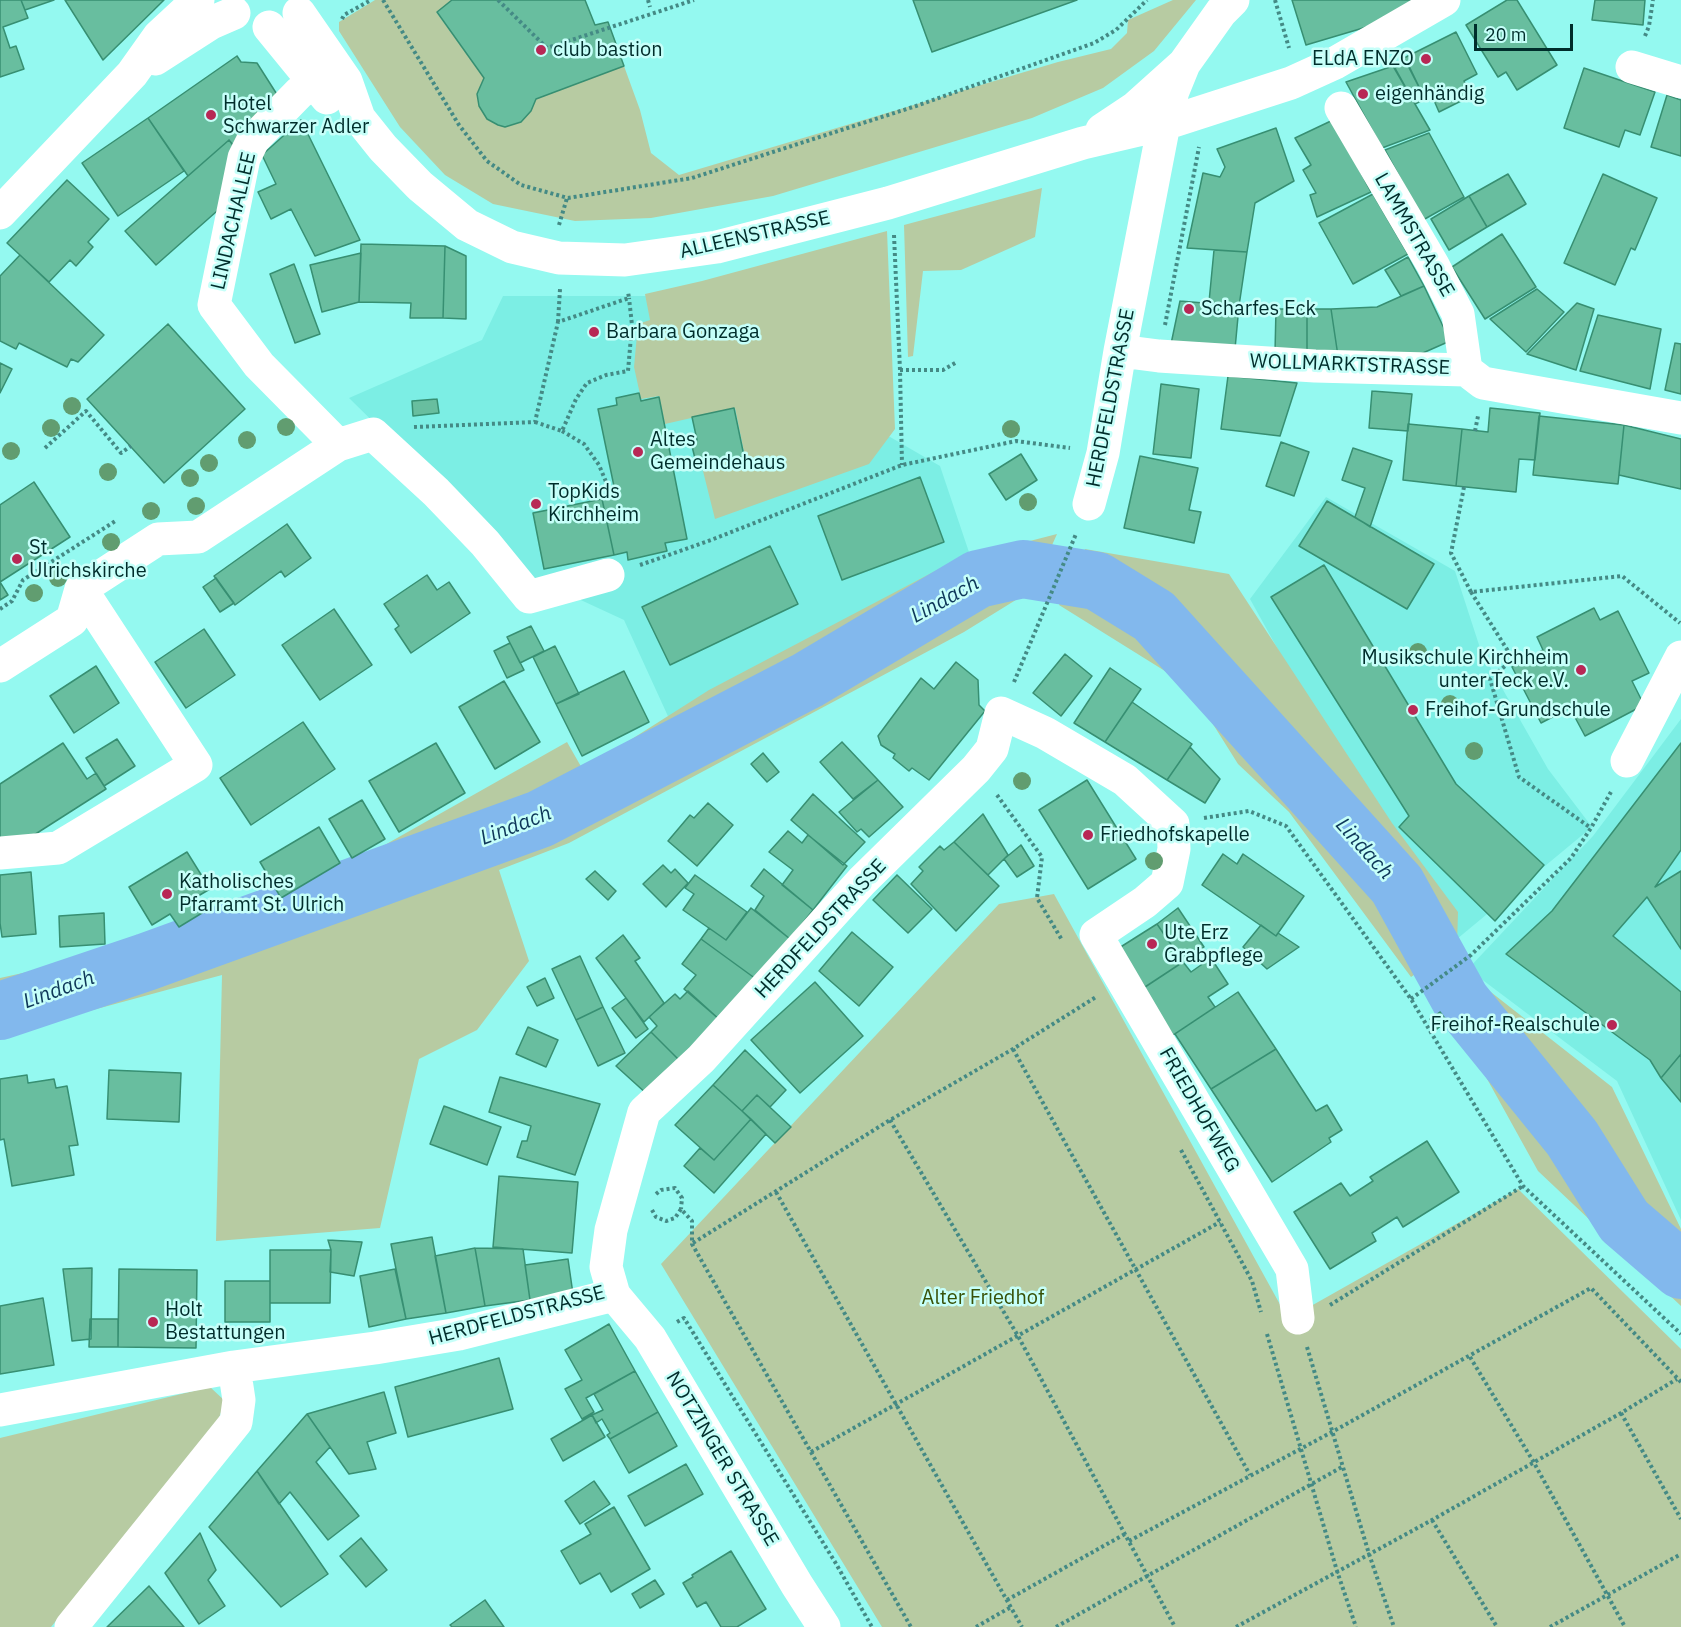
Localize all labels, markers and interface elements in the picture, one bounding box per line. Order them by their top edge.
scale bar [1477,12,1576,50]
text: 20 m [1485,23,1527,46]
place label: club bastion [553,38,663,62]
marker: club bastion [534,43,548,57]
place label: ELdA ENZO [1312,47,1414,71]
marker: ELdA ENZO [1419,52,1433,66]
place label: eigenhändig [1375,82,1484,106]
marker: eigenhändig [1356,87,1370,101]
place label: Hotel Schwarzer Adler [223,92,369,139]
marker: Hotel Schwarzer Adler [204,108,218,122]
street label: LINDACHALLEE [206,150,262,292]
street label: LAMMSTRASSE [1369,169,1459,301]
street label: ALLEENSTRASSE [678,206,832,264]
place label: Scharfes Eck [1201,297,1316,321]
marker: Scharfes Eck [1182,302,1196,316]
street label: HERDFELDSTRASSE [1082,307,1140,489]
place label: Barbara Gonzaga [606,320,760,344]
marker: Barbara Gonzaga [587,325,601,339]
street label: WOLLMARKTSTRASSE [1249,350,1451,380]
place label: Altes Gemeindehaus [650,428,785,475]
marker: Altes Gemeindehaus [631,445,645,459]
place label: TopKids Kirchheim [548,480,639,527]
marker: TopKids Kirchheim [529,497,543,511]
place label: St. Ulrichskirche [29,536,147,583]
marker: St. Ulrichskirche [10,552,24,566]
water label: Lindach [906,571,984,629]
place label: Musikschule Kirchheim unter Teck e.V. [1362,646,1569,693]
marker: Musikschule Kirchheim unter Teck e.V. [1574,663,1588,677]
place label: Freihof-Grundschule [1425,698,1611,722]
marker: Freihof-Grundschule [1406,703,1420,717]
water label: Lindach [477,801,555,851]
water label: Lindach [1330,813,1398,885]
place label: Friedhofskapelle [1100,823,1250,847]
marker: Friedhofskapelle [1081,828,1095,842]
street label: HERDFELDSTRASSE [750,854,892,1004]
place label: Katholisches Pfarramt St. Ulrich [179,870,344,917]
marker: Katholisches Pfarramt St. Ulrich [160,887,174,901]
place label: Ute Erz Grabpflege [1164,921,1263,968]
marker: Ute Erz Grabpflege [1145,937,1159,951]
water label: Lindach [20,965,98,1015]
place label: Freihof-Realschule [1431,1013,1600,1037]
marker: Freihof-Realschule [1605,1018,1619,1032]
street label: FRIEDHOFWEG [1154,1043,1244,1177]
street label: HERDFELDSTRASSE [426,1281,608,1351]
park label: Alter Friedhof [922,1286,1044,1310]
place label: Holt Bestattungen [165,1298,286,1345]
marker: Holt Bestattungen [146,1315,160,1329]
street label: NOTZINGER STRASSE [660,1367,784,1551]

